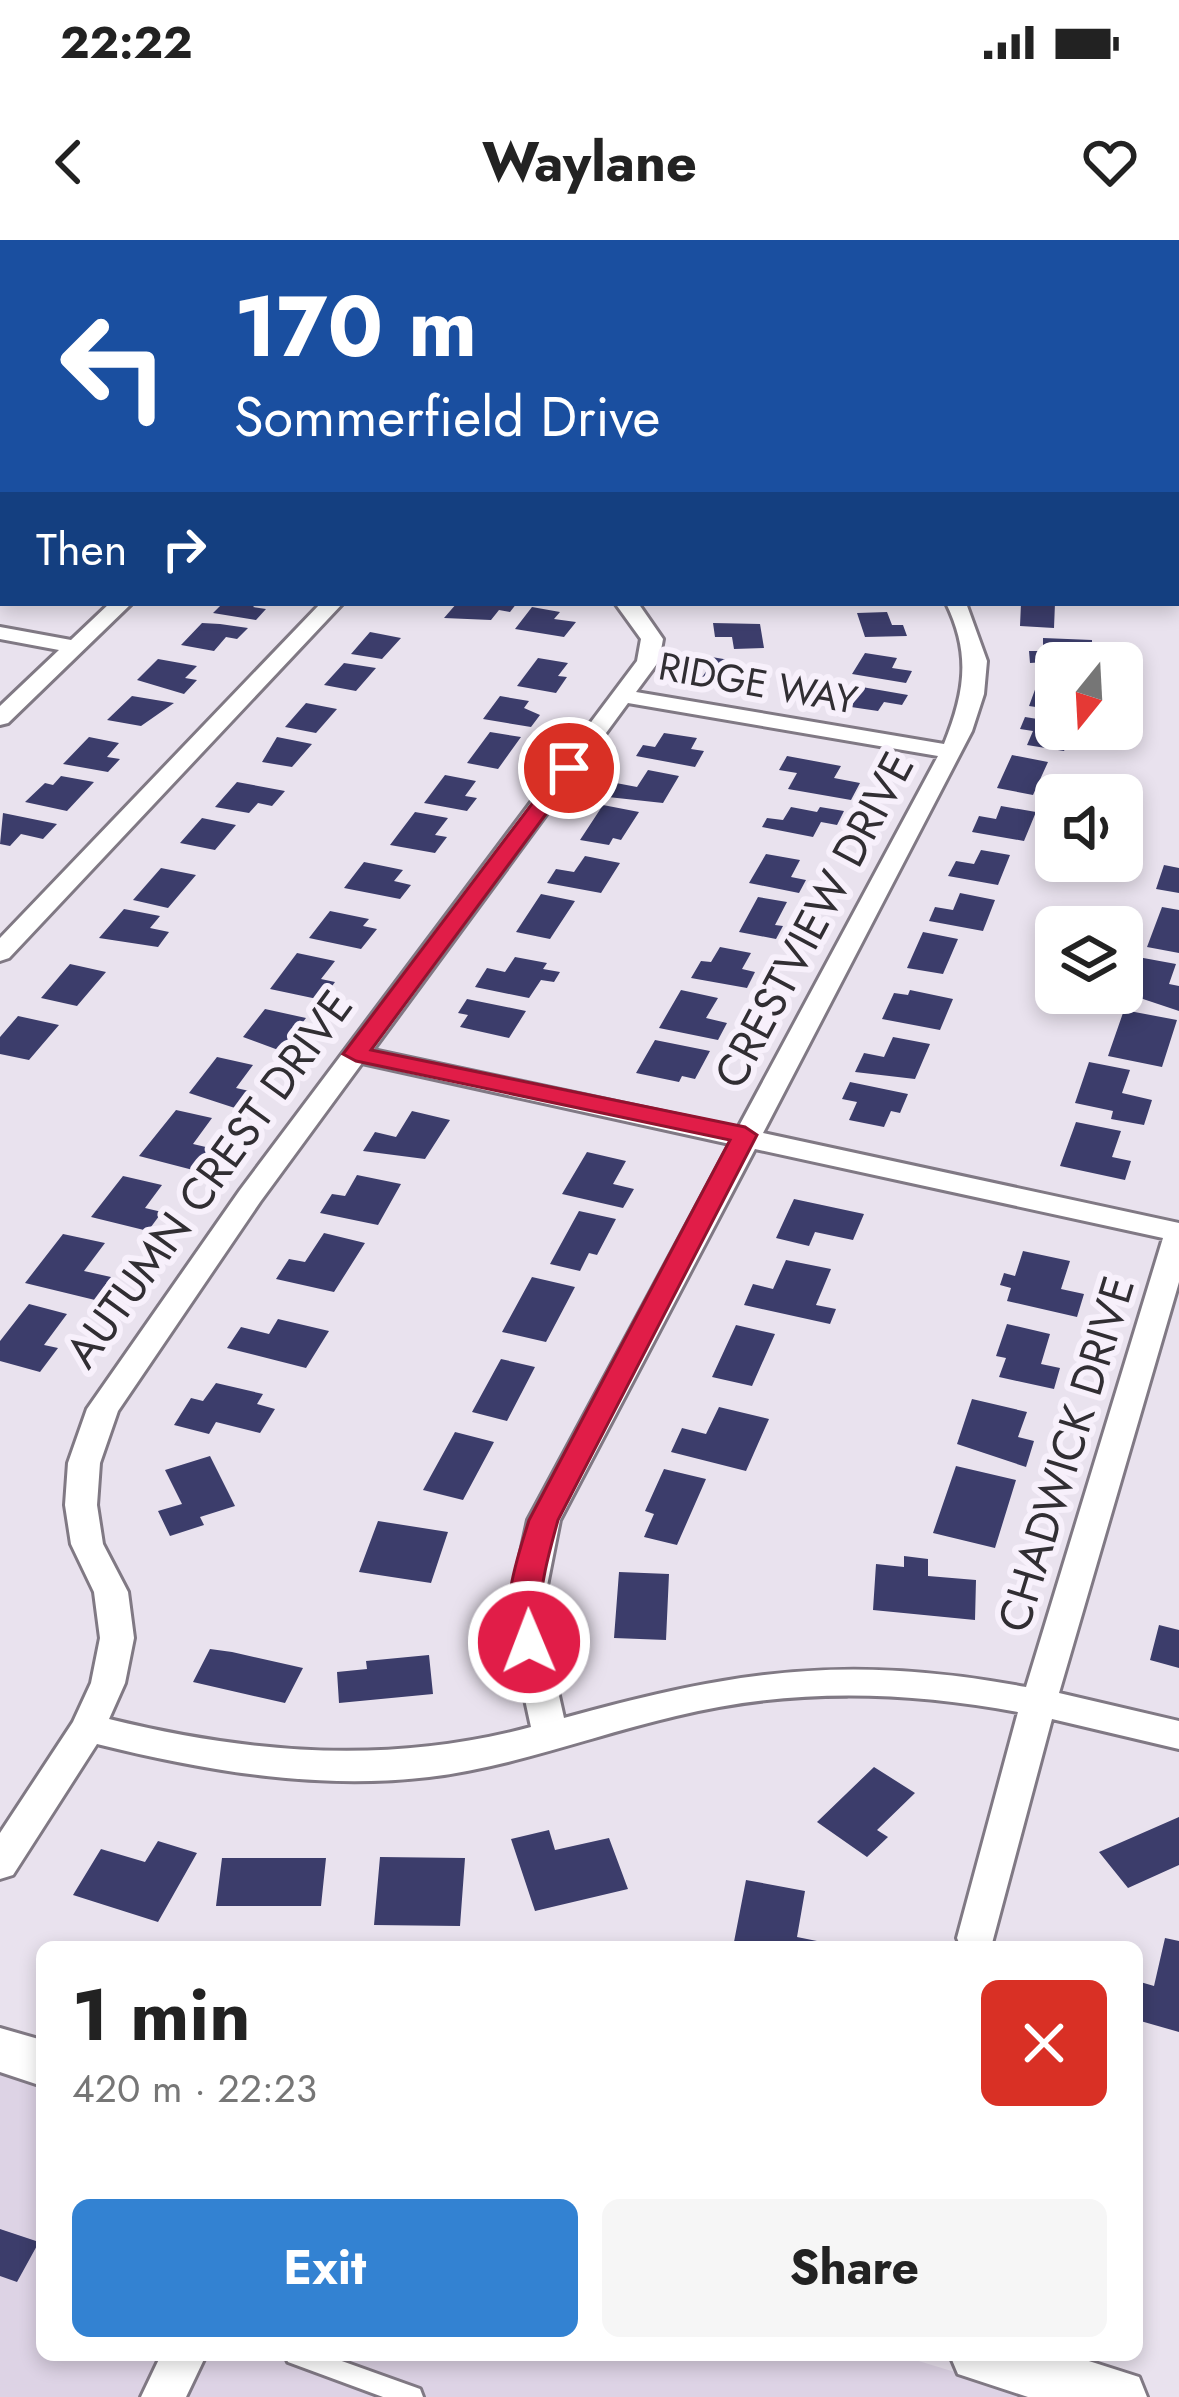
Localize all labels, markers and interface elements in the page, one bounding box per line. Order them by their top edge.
text: 22:22 [60,10,193,75]
text: Waylane [482,123,697,201]
icon: back [36,129,102,195]
icon: heart [1077,129,1143,195]
text: 170 m [234,266,477,388]
icon: left [36,288,192,444]
text: Sommerfield Drive [234,378,660,456]
icon: right [151,516,217,582]
text: Then [36,517,127,582]
street label: RIDGE WAY [654,637,862,729]
north arrow [1035,642,1143,750]
map controls [1035,642,1143,1014]
pin [518,717,620,819]
icon: arrive [536,735,602,801]
street label: CRESTVIEW DRIVE [698,740,930,1100]
button: sound [1035,774,1143,882]
button: layers [1035,906,1143,1014]
street label: AUTUMN CREST DRIVE [50,977,368,1381]
street label: CHADWICK DRIVE [981,1268,1151,1640]
position arrow [466,1579,592,1705]
text: 1 min [72,1963,251,2067]
button: close [981,1980,1107,2106]
text: 420 m · 22:23 [72,2060,317,2117]
button: Exit [72,2199,578,2337]
button: Share [602,2199,1107,2337]

